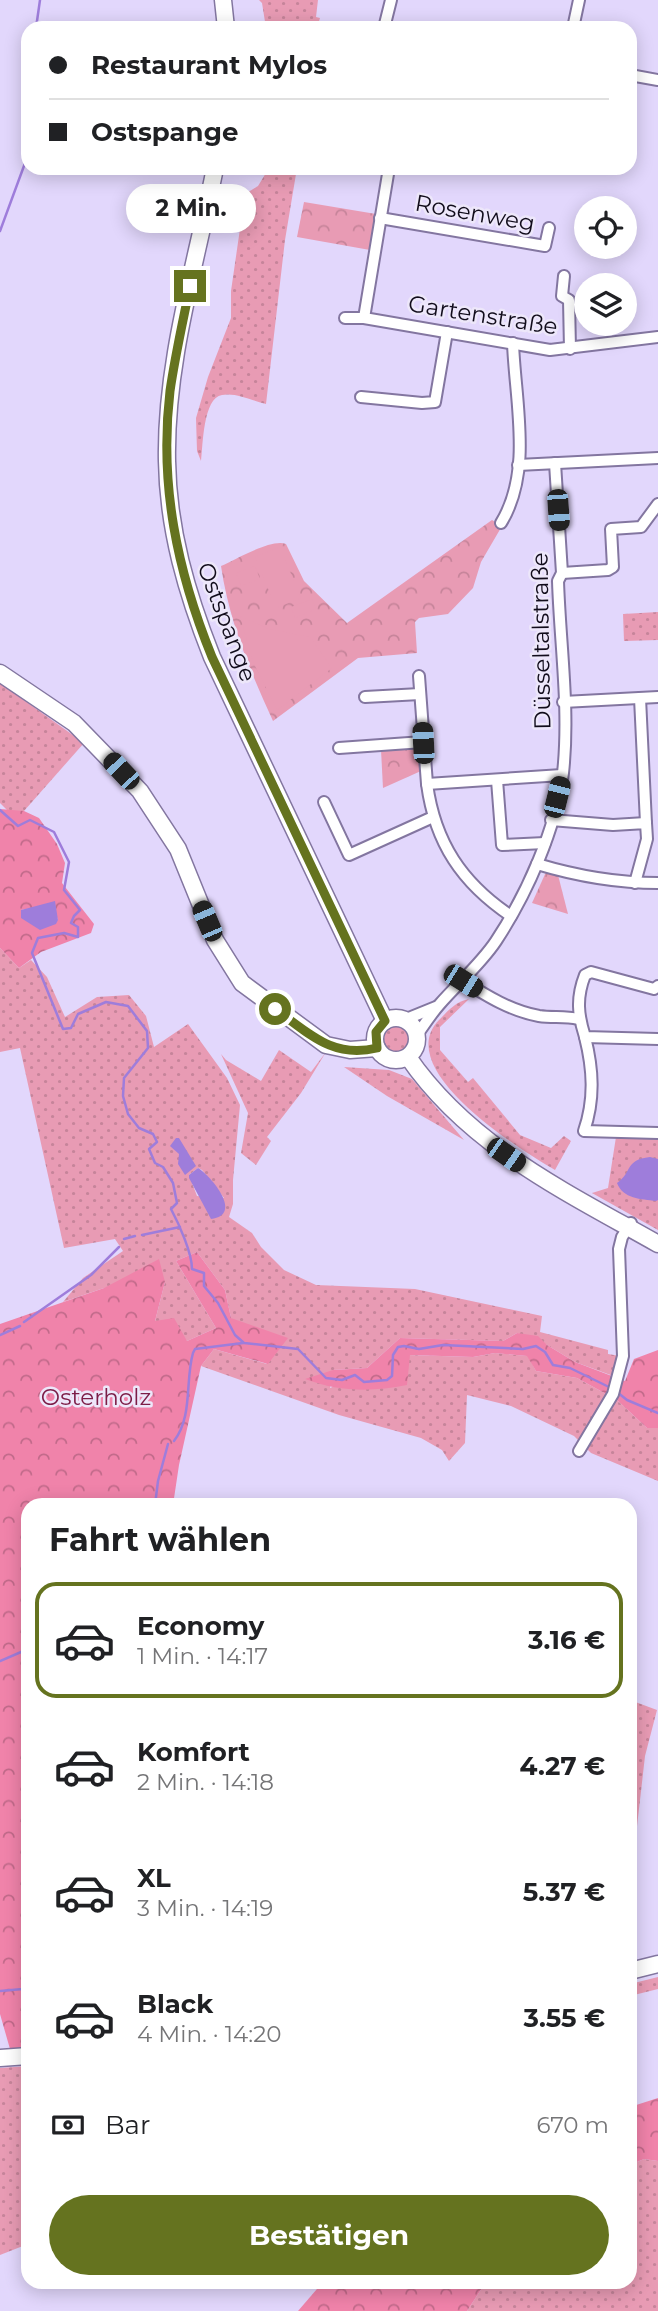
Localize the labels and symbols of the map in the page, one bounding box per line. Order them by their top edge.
callout: 2 Min. [125,184,255,233]
street label: Rosenweg [413,189,537,237]
route end [174,270,206,302]
street label: Gartenstraße [406,289,560,341]
car [547,488,570,532]
street label: Düsseltalstraße [525,552,557,730]
street label: Ostspange [191,558,263,686]
car [412,721,435,765]
car [99,748,144,794]
car [542,774,573,820]
car [190,898,225,944]
car [440,961,487,1001]
route start [259,993,291,1025]
car [483,1134,530,1176]
park label: Osterholz [41,1383,151,1411]

